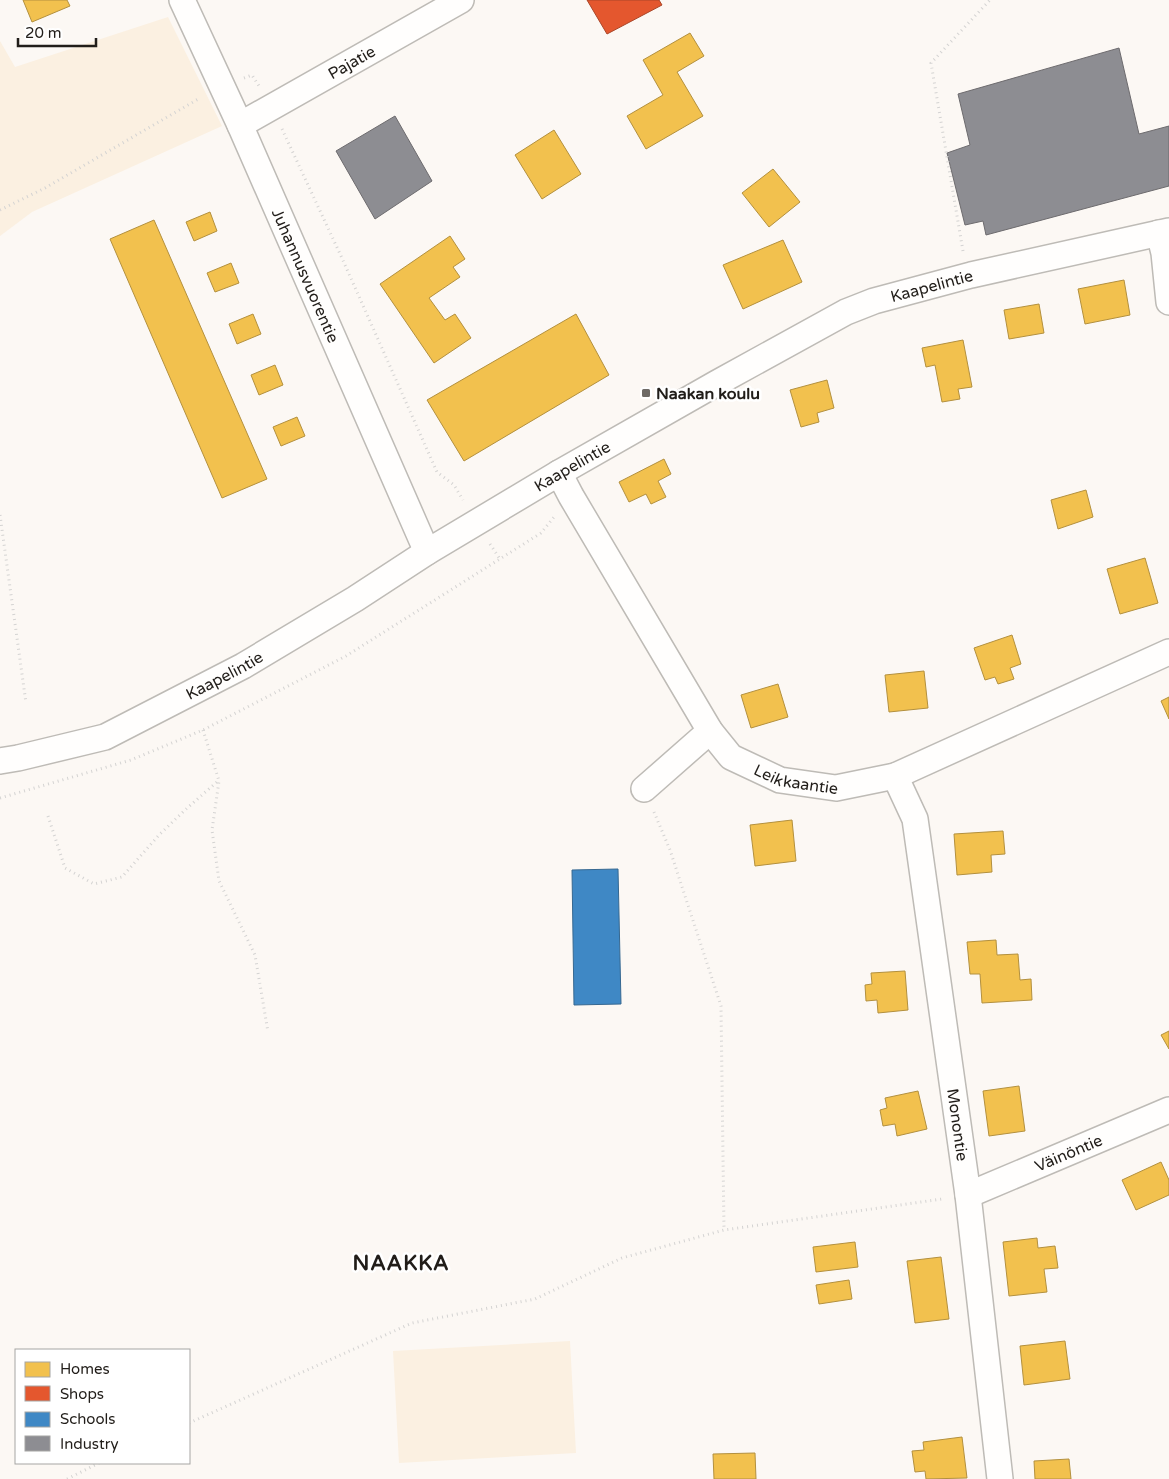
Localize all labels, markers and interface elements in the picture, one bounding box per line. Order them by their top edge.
scale bar [18,15,95,47]
text: 20 m [25,24,62,42]
street label: Pajatie [325,41,379,84]
street label: Juhannusvuorentie [267,206,343,346]
street label: Kaapelintie [888,266,975,307]
place label: Naakan koulu [656,384,760,404]
marker: Naakan koulu [640,387,652,399]
street label: Kaapelintie [531,437,614,497]
street label: Kaapelintie [183,647,267,705]
street label: Leikkaantie [750,760,839,799]
street label: Monontie [942,1087,972,1162]
street label: Väinöntie [1032,1130,1106,1177]
district label: NAAKKA [352,1251,450,1276]
legend [15,1349,190,1464]
text: Homes [60,1360,110,1378]
text: Shops [60,1385,104,1403]
text: Schools [60,1410,116,1428]
text: Industry [60,1435,119,1453]

